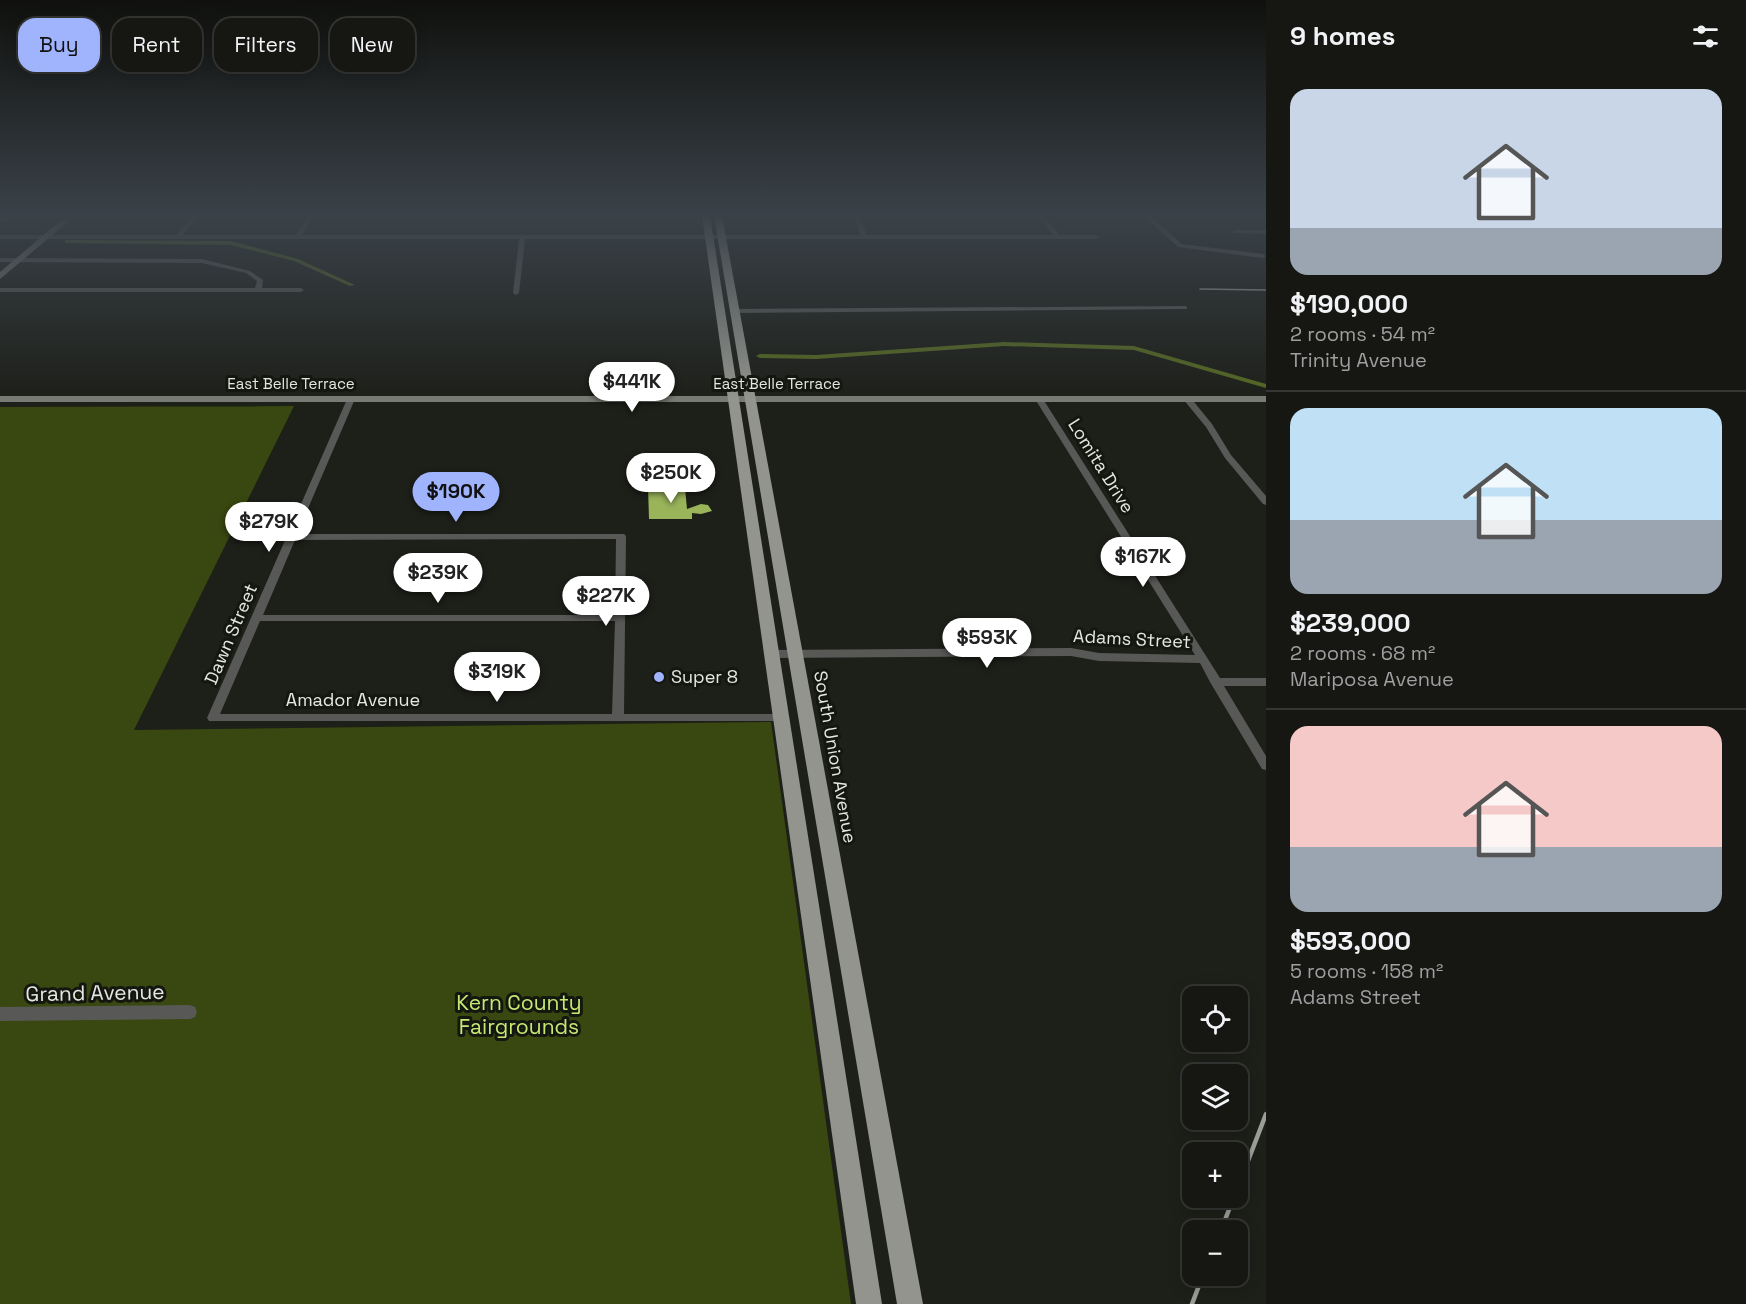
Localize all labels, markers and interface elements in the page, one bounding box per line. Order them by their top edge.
chip: Buy [18,18,100,72]
chip: Rent [112,18,202,72]
chip: Filters [214,18,318,72]
chip: New [330,18,415,72]
text: 9 homes [1290,19,1395,53]
icon: filters [1689,20,1722,53]
icon: home [1452,128,1560,236]
text: $190,000 [1290,287,1408,321]
text: 2 rooms · 54 m² [1290,321,1435,347]
text: Trinity Avenue [1290,347,1427,373]
pin: $441K [590,362,674,413]
text: $441K [603,368,661,394]
street label: East Belle Terrace [227,374,355,393]
street label: East Belle Terrace [713,374,841,393]
street label: Lomita Drive [1063,414,1140,517]
icon: home [1452,447,1560,555]
pin: $250K [629,453,713,504]
text: $250K [640,459,702,485]
pin: $190K [414,472,498,523]
text: $190K [427,478,486,504]
pin: $279K [227,502,311,553]
text: $279K [239,508,299,534]
pin: $167K [1101,537,1185,588]
text: $167K [1115,543,1171,569]
pin: $239K [396,553,480,604]
text: $239K [407,559,469,585]
pin: $227K [564,576,648,627]
street label: Dawn Street [199,580,262,688]
text: $227K [576,582,636,608]
text: $239,000 [1290,606,1411,640]
pin: $593K [945,618,1029,669]
text: $593K [956,624,1018,650]
street label: Adams Street [1073,624,1191,653]
text: 2 rooms · 68 m² [1290,640,1435,666]
pin: $319K [455,652,539,703]
text: $319K [468,658,526,684]
place label: Super 8 [671,665,738,688]
text: Mariposa Avenue [1290,666,1454,692]
street label: South Union Avenue [809,669,862,845]
marker: Super 8 [652,670,666,684]
street label: Amador Avenue [286,688,420,711]
icon: home [1452,765,1560,873]
text: $593,000 [1290,924,1411,958]
text: 5 rooms · 158 m² [1290,958,1443,984]
street label: Grand Avenue [25,978,165,1007]
text: Adams Street [1290,984,1421,1010]
map controls [1182,986,1248,1286]
button: locate [1182,986,1248,1052]
park label: Kern County Fairgrounds [456,989,582,1040]
button: layers [1182,1064,1248,1130]
button: + [1182,1142,1248,1208]
button: − [1182,1220,1248,1286]

